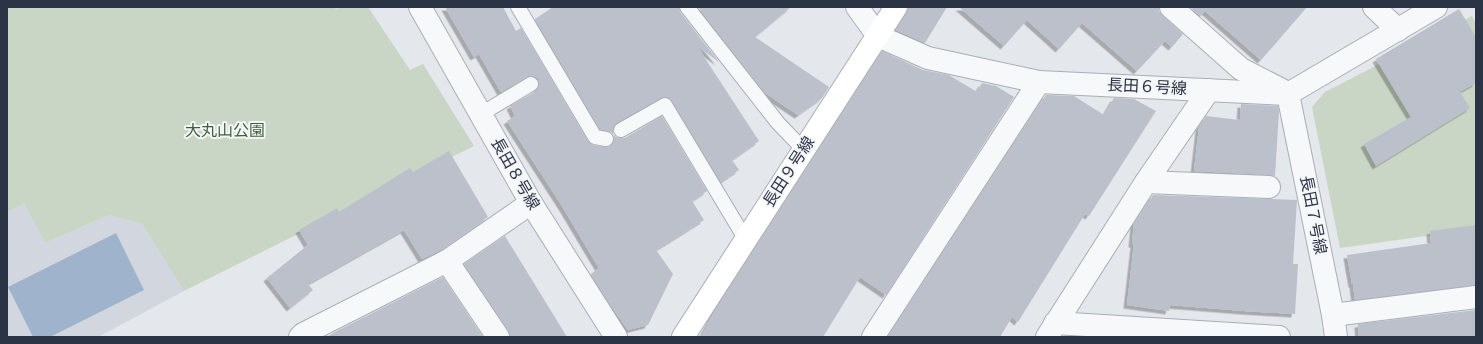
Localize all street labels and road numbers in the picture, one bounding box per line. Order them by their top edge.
street label: 長田６号線 [1107,76,1187,97]
street label: 長田９号線 [760,134,817,210]
street label: 長田８号線 [488,135,543,213]
street label: 長田７号線 [1298,174,1329,256]

